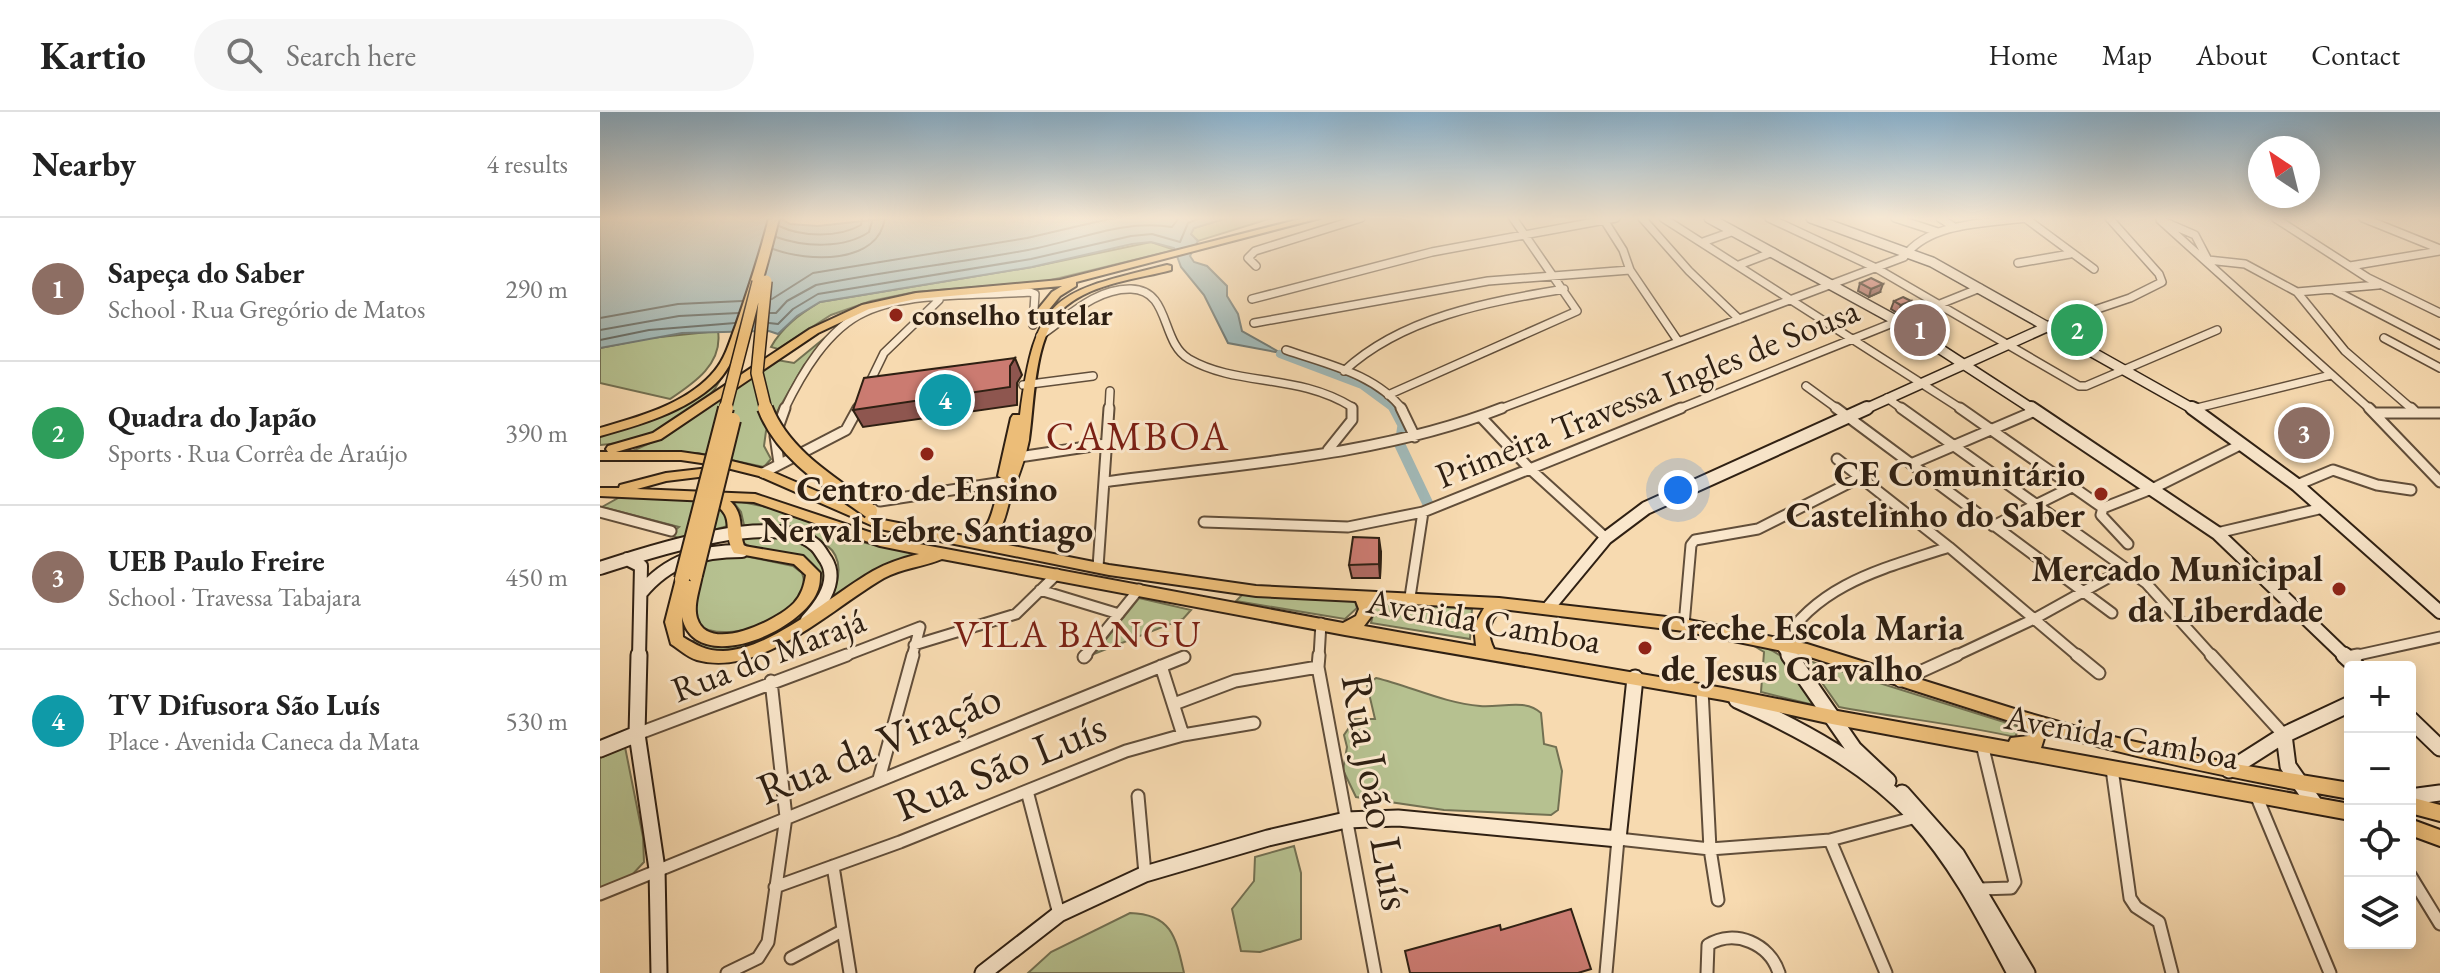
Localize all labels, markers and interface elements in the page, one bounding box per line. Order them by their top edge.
search box [194,19,754,91]
text: Kartio [40,31,146,80]
icon: search [222,33,266,77]
text: Search here [286,36,416,75]
text: Home [1988,37,2058,73]
text: Map [2102,37,2152,73]
text: About [2196,37,2267,73]
text: Contact [2311,37,2400,73]
north arrow [2248,136,2320,208]
text: Nearby [32,142,136,186]
text: 4 results [487,147,568,181]
text: Sapeça do Saber [108,253,305,292]
text: 1 [51,272,65,306]
text: 290 m [505,272,568,306]
street label: Primeira Travessa Ingles de Sousa [1429,286,1866,499]
text: School · Rua Gregório de Matos [108,292,425,326]
place label: conselho tutelar [912,295,1113,334]
pin: 1 [1894,300,1946,360]
pin: 2 [2051,300,2103,360]
marker: conselho tutelar [887,306,905,324]
pin: 4 [919,370,971,430]
text: Quadra do Japão [108,397,316,436]
pin: 3 [2278,403,2330,463]
district label: CAMBOA [1046,410,1230,462]
text: 2 [51,416,65,450]
text: 390 m [505,416,568,450]
text: Sports · Rua Corrêa de Araújo [108,436,408,470]
marker: Centro de Ensino Nerval Lebre Santiago [918,445,936,463]
place label: CE Comunitário Castelinho do Saber [1786,450,2085,538]
place label: Centro de Ensino Nerval Lebre Santiago [761,465,1093,553]
your location [1658,470,1698,510]
marker: CE Comunitário Castelinho do Saber [2092,485,2110,503]
text: UEB Paulo Freire [108,541,325,580]
place label: Mercado Municipal da Liberdade [2031,545,2323,633]
text: 3 [51,560,65,594]
text: 450 m [505,560,568,594]
street label: Avenida Camboa [1362,577,1605,664]
text: School · Travessa Tabajara [108,580,361,614]
marker: Mercado Municipal da Liberdade [2330,580,2348,598]
street label: Rua do Marajá [665,596,872,713]
place label: Creche Escola Maria de Jesus Carvalho [1661,604,1964,692]
district label: VILA BANGU [954,609,1203,658]
marker: Creche Escola Maria de Jesus Carvalho [1636,639,1654,657]
map controls [2344,661,2416,949]
button: + [2344,661,2416,733]
street label: Rua da Viração [749,668,1009,817]
street label: Rua João Luís [1329,669,1426,914]
text: TV Difusora São Luís [108,685,380,724]
street label: Avenida Camboa [2000,693,2243,780]
street label: Rua São Luís [886,697,1114,834]
text: 4 [51,704,65,738]
text: 530 m [505,704,568,738]
text: Place · Avenida Caneca da Mata [108,724,419,758]
button: − [2344,733,2416,805]
button: locate [2344,805,2416,877]
button: layers [2344,877,2416,949]

